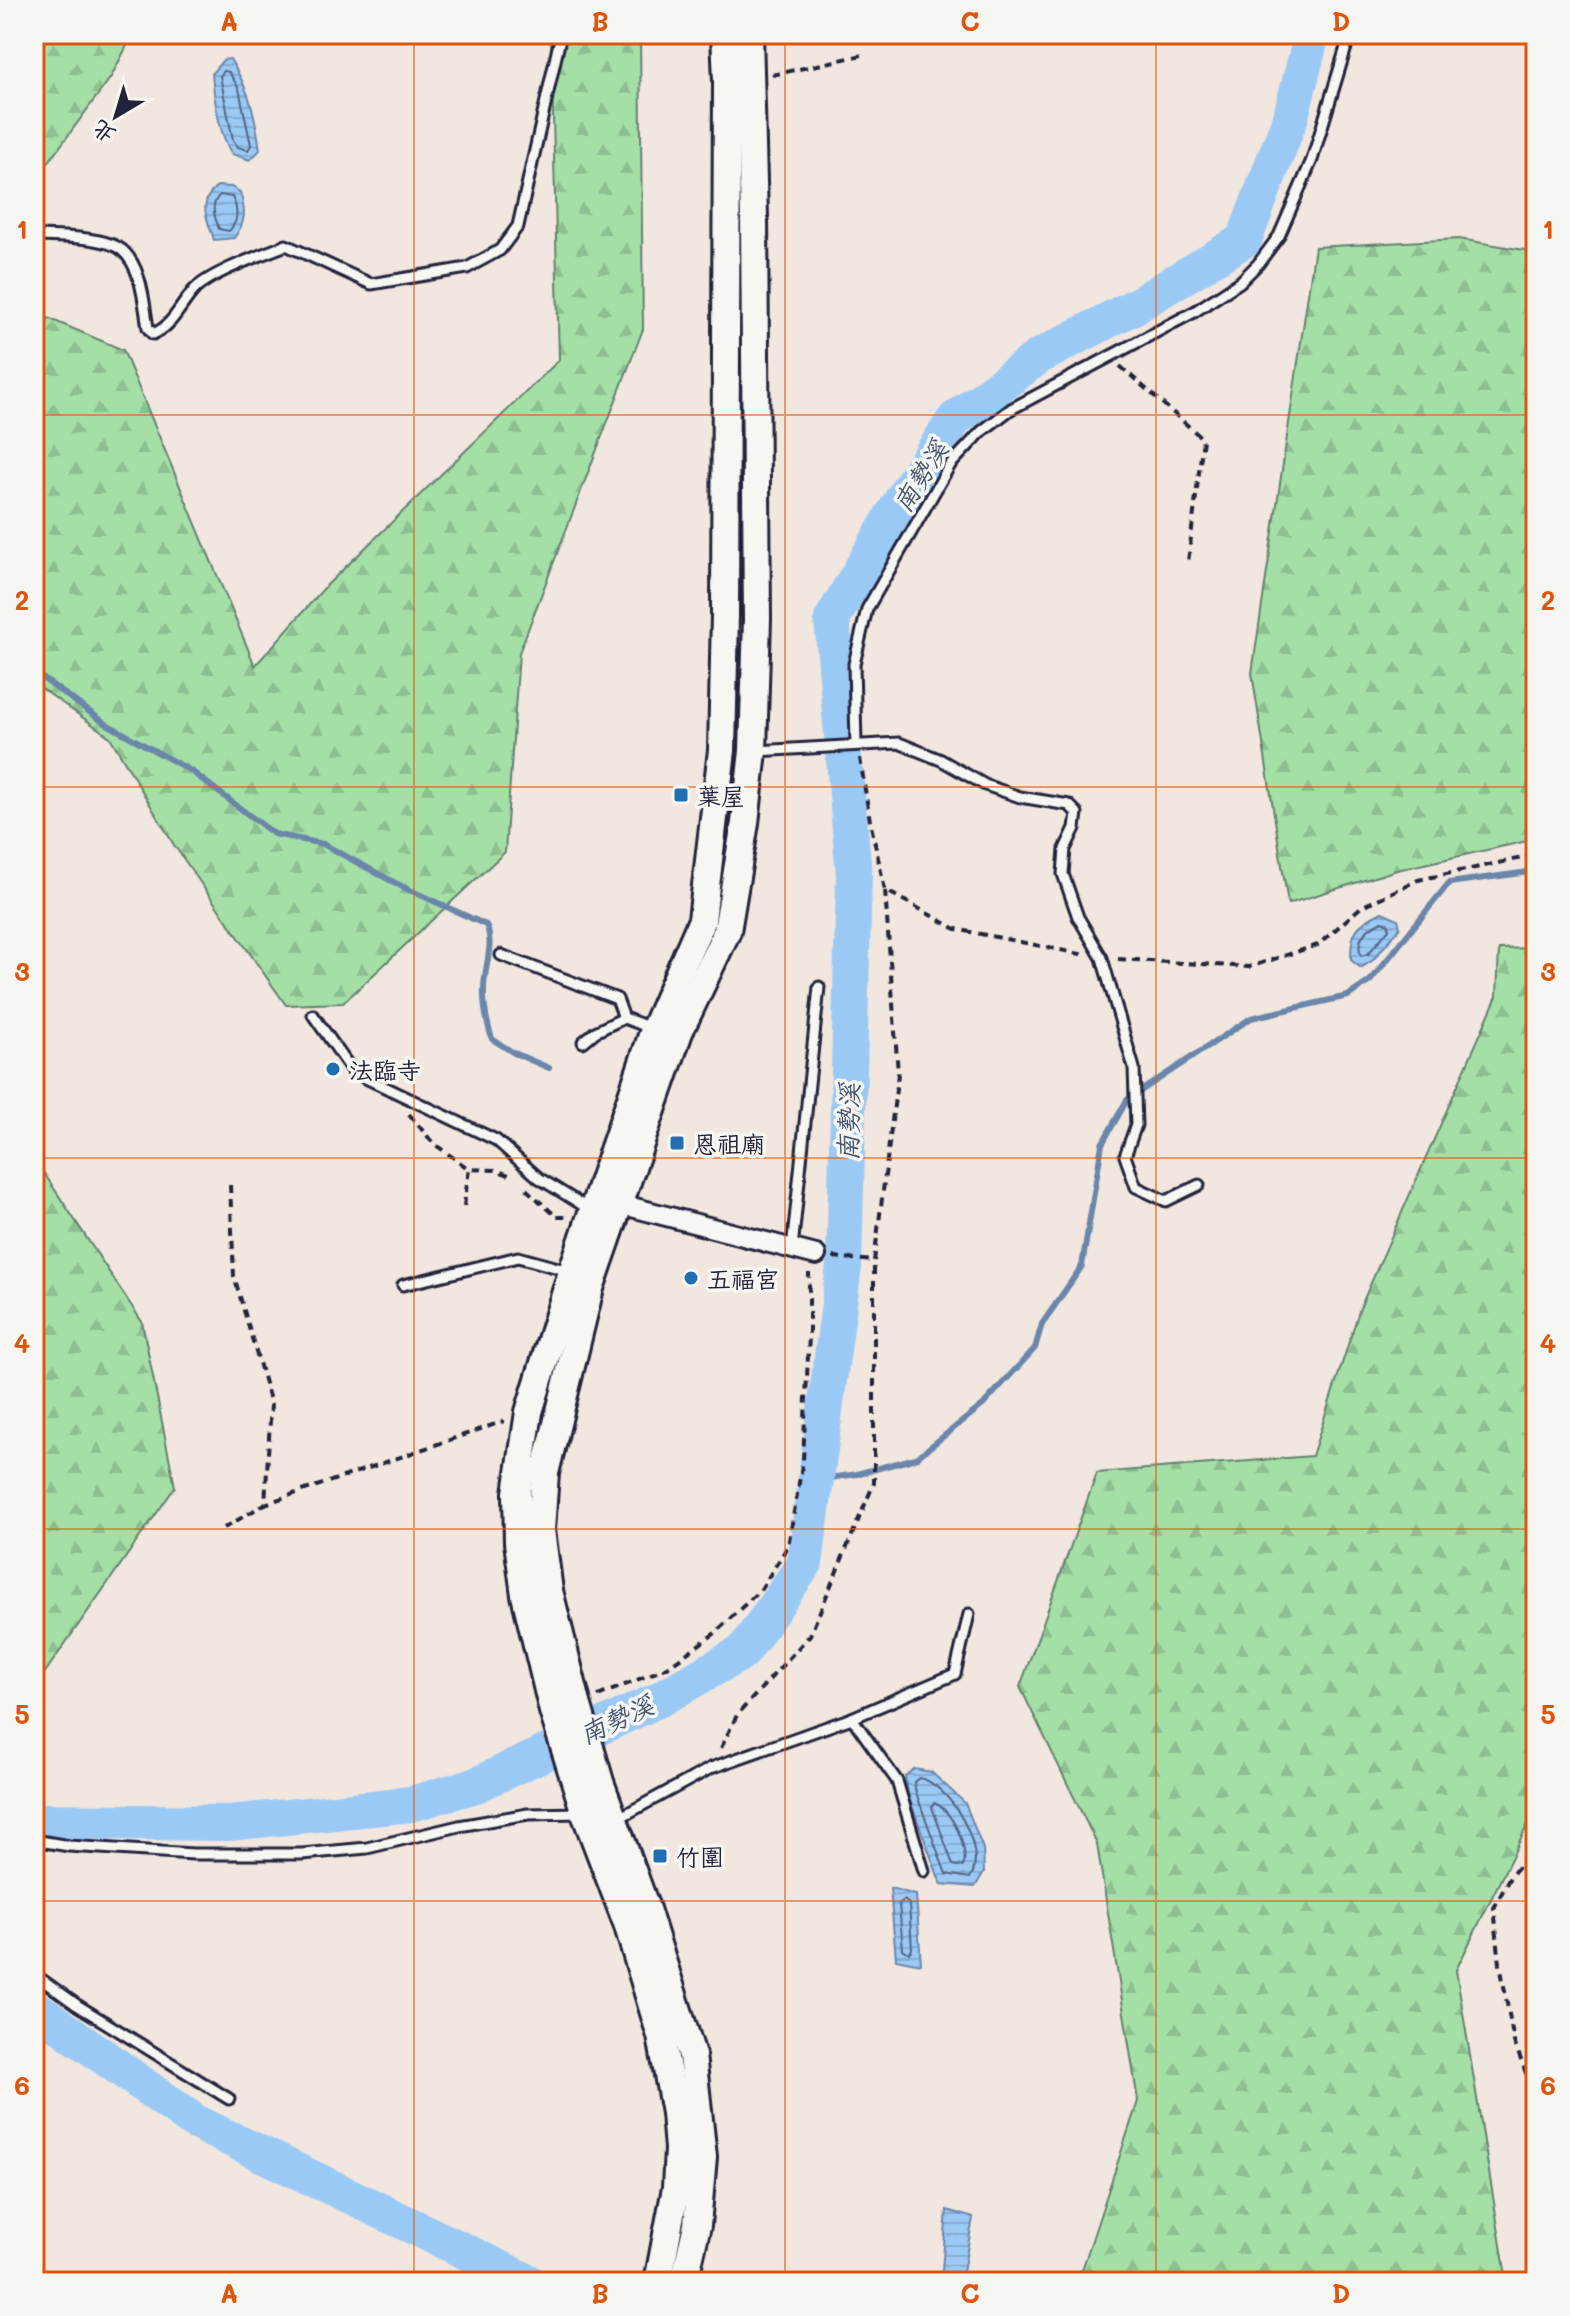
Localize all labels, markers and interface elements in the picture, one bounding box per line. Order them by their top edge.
text: A [220,4,238,38]
text: B [591,4,609,38]
text: C [960,4,980,38]
text: D [1332,4,1350,38]
north arrow [76,76,156,156]
text: 北 [86,114,121,150]
text: 1 [16,212,28,246]
text: 1 [1542,212,1554,246]
water label: 南勢溪 [885,432,956,518]
text: 2 [15,583,29,617]
text: 2 [1541,583,1555,617]
place label: 葉屋 [697,780,745,811]
marker: 葉屋 [672,786,690,804]
text: 3 [14,954,30,988]
text: 3 [1540,954,1556,988]
place label: 法臨寺 [349,1054,421,1085]
marker: 法臨寺 [324,1060,342,1078]
water label: 南勢溪 [830,1081,866,1161]
place label: 恩祖廟 [693,1128,765,1159]
marker: 恩祖廟 [668,1134,686,1152]
place label: 五福宮 [707,1263,779,1294]
marker: 五福宮 [682,1269,700,1287]
text: 4 [14,1326,30,1360]
text: 4 [1540,1326,1556,1360]
water label: 南勢溪 [573,1686,660,1751]
text: 5 [14,1697,30,1731]
text: 5 [1540,1697,1556,1731]
place label: 竹圍 [676,1841,724,1872]
marker: 竹圍 [651,1847,669,1865]
text: 6 [14,2068,30,2102]
text: 6 [1540,2068,1556,2102]
text: A [220,2276,238,2310]
text: B [591,2276,609,2310]
text: C [960,2276,980,2310]
text: D [1332,2276,1350,2310]

